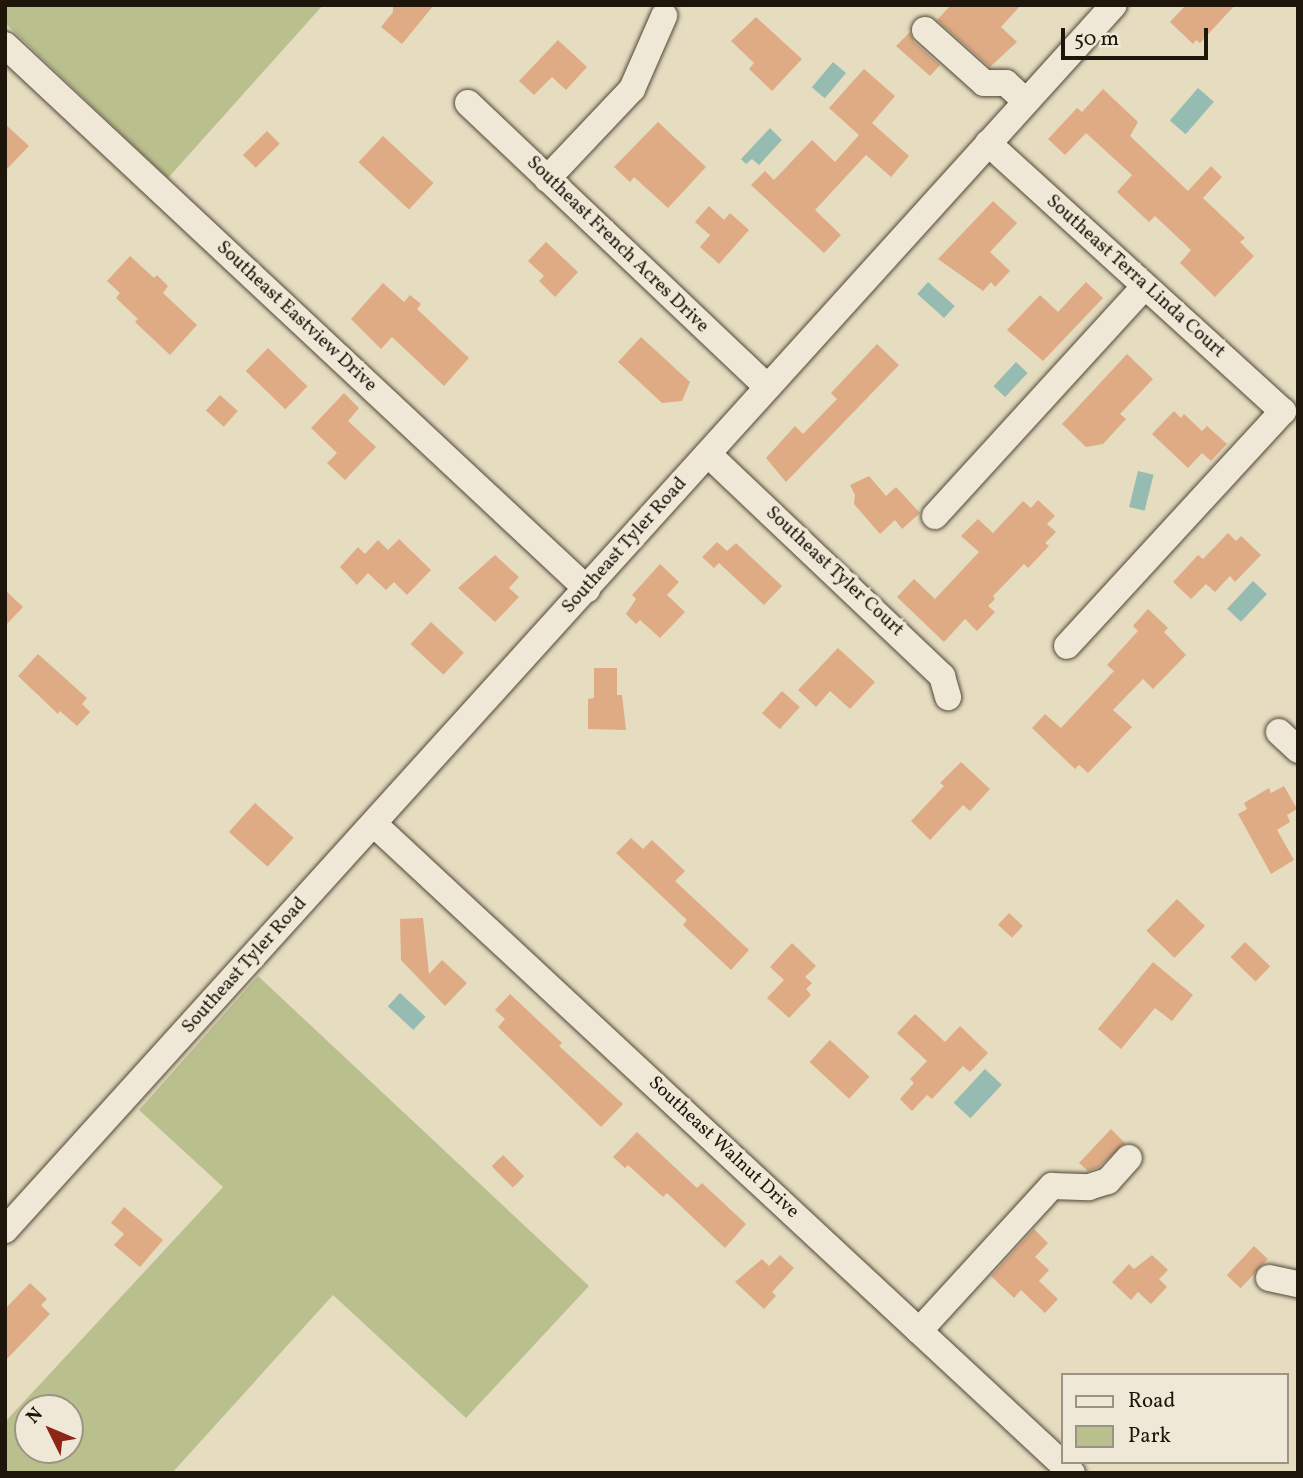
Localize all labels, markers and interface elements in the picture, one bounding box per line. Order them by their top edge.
scale bar [1065,14,1212,58]
text: 50 m [1074,25,1119,54]
street label: Southeast French Acres Drive [521,152,713,338]
street label: Southeast Terra Linda Court [1040,190,1230,364]
street label: Southeast Eastview Drive [211,237,381,397]
street label: Southeast Tyler Road [558,473,692,619]
street label: Southeast Tyler Court [760,502,908,642]
street label: Southeast Tyler Road [178,893,312,1039]
street label: Southeast Walnut Drive [643,1072,803,1224]
legend [1062,1373,1289,1464]
text: Road [1128,1387,1175,1416]
north arrow [14,1394,84,1464]
text: N [21,1402,49,1430]
text: Park [1128,1422,1171,1451]

